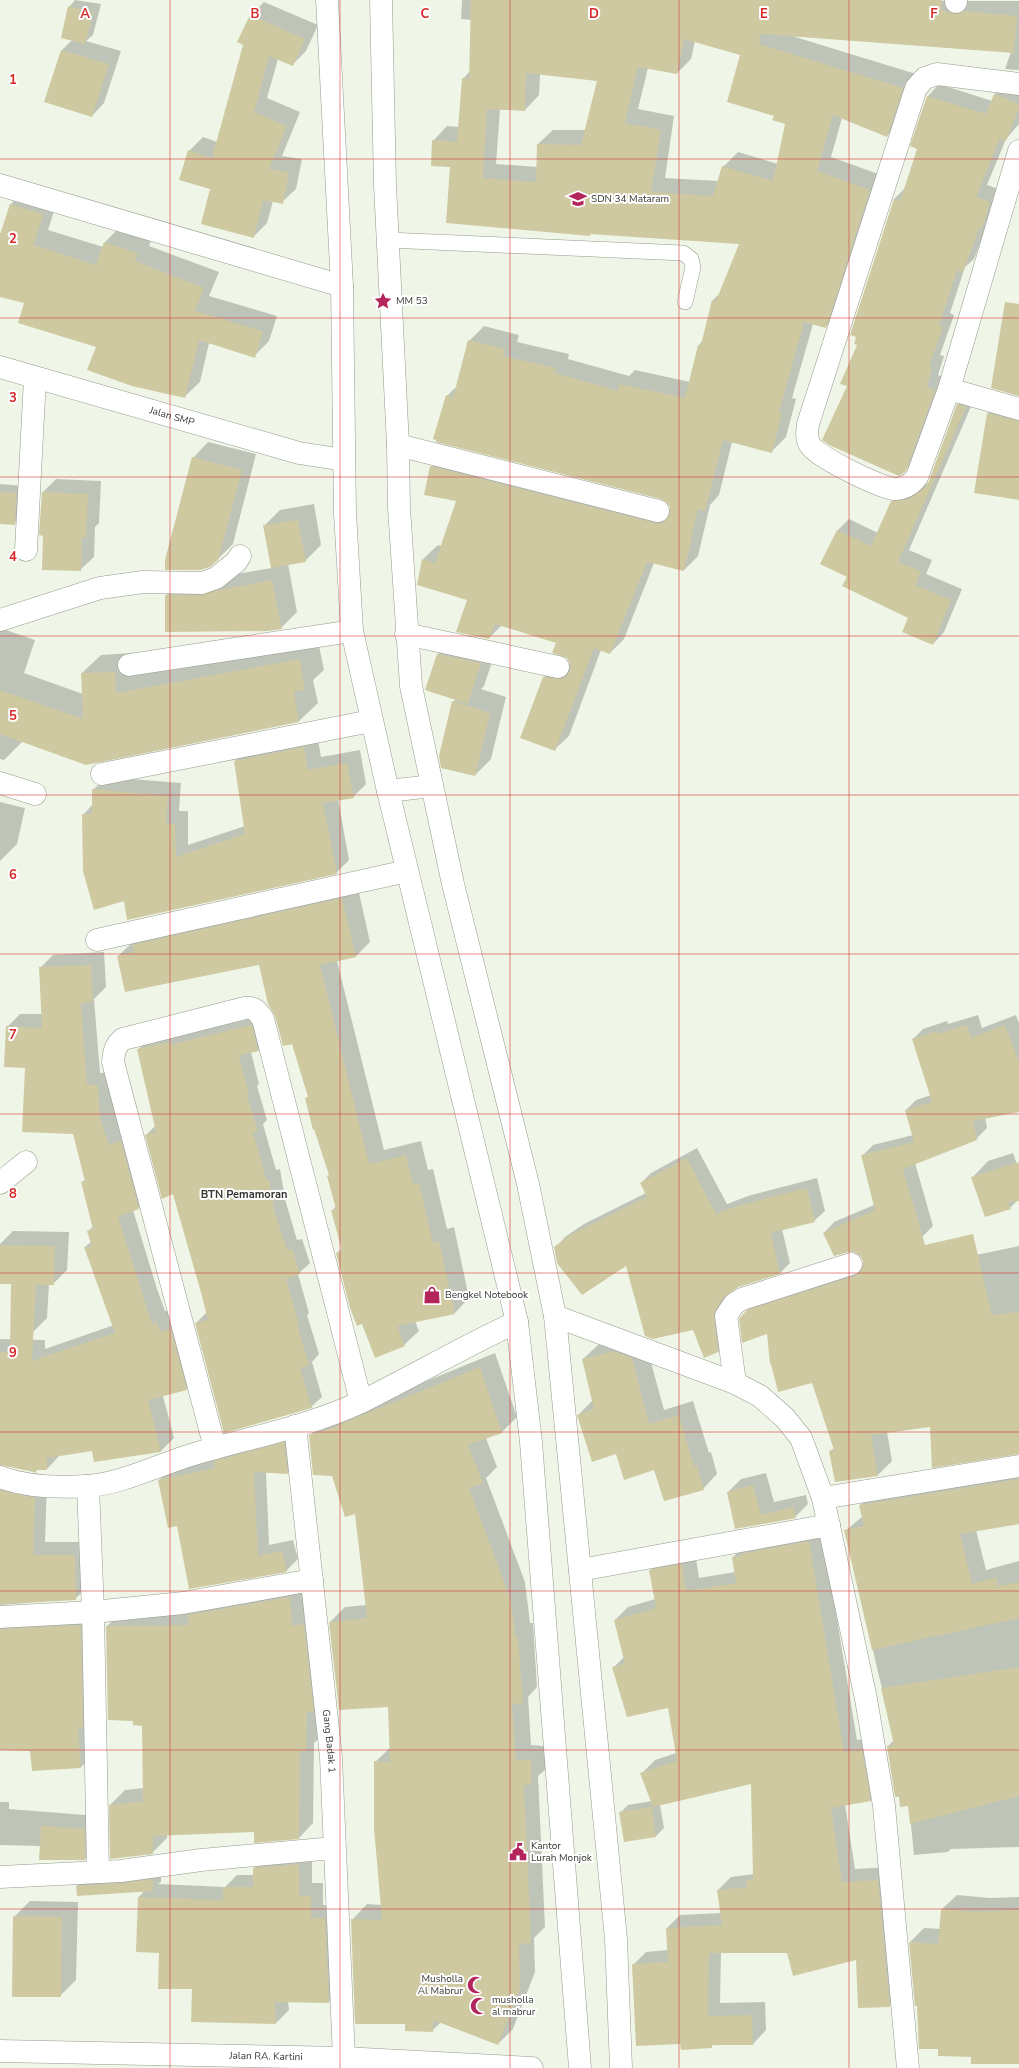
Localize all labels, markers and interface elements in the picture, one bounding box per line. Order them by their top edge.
text: A [80,5,90,23]
text: B [251,5,260,23]
text: C [421,5,430,23]
text: D [589,5,599,23]
text: E [760,5,768,23]
text: F [930,5,938,23]
text: 1 [9,71,17,89]
school or university icon: SDN 34 Mataram [568,189,588,209]
place label: SDN 34 Mataram [591,192,669,206]
text: 2 [9,230,17,248]
place icon: MM 53 [373,291,393,311]
place label: MM 53 [396,294,428,308]
text: 3 [9,389,17,407]
street label: Jalan SMP [147,403,197,430]
text: 4 [9,548,17,566]
text: 5 [9,707,17,725]
text: 6 [9,866,17,884]
text: 7 [9,1026,17,1044]
text: 8 [9,1185,17,1203]
district label: BTN Pemamoran [201,1187,287,1202]
shop icon: Bengkel Notebook [422,1285,442,1305]
place label: Bengkel Notebook [445,1288,529,1302]
text: 9 [9,1344,17,1362]
street label: Gang Badak 1 [319,1709,339,1773]
place label: Kantor Lurah Monjok [531,1839,593,1865]
public building icon: Kantor Lurah Monjok [508,1842,528,1862]
place label: Musholla Al Mabrur [418,1972,463,1998]
mosque icon: Musholla Al Mabrur [466,1975,486,1995]
place label: musholla al mabrur [492,1993,536,2019]
mosque icon: musholla al mabrur [469,1996,489,2016]
street label: Jalan RA. Kartini [228,2049,303,2064]

